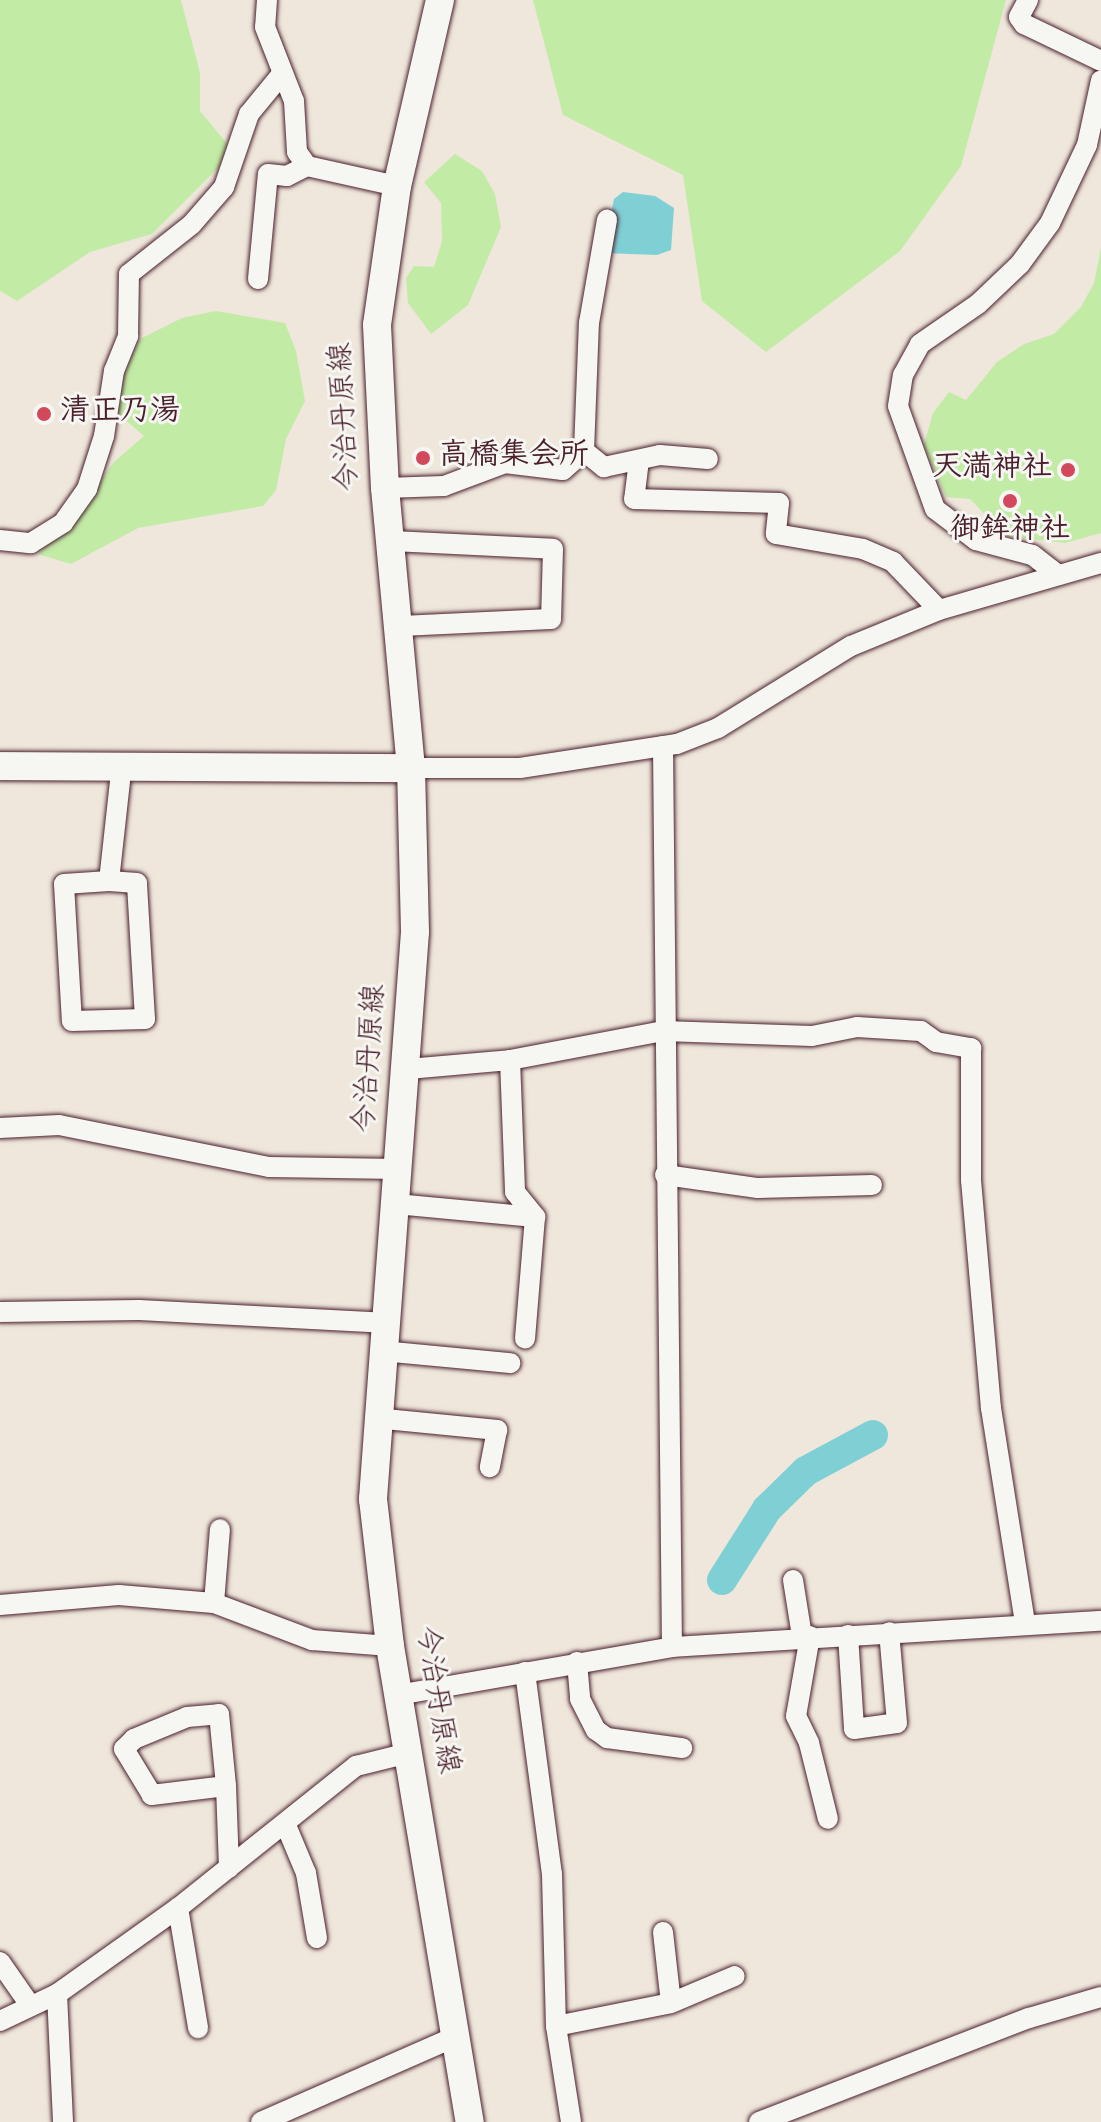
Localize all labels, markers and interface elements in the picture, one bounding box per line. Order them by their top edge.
street label: 今治丹原線 [326,341,370,493]
place label: 清正乃湯 [60,396,180,432]
marker: 清正乃湯 [35,405,53,423]
place label: 高橋集会所 [439,440,589,476]
marker: 高橋集会所 [414,449,432,467]
place label: 天満神社 [932,452,1052,488]
marker: 天満神社 [1059,461,1077,479]
marker: 御鉾神社 [1001,492,1019,510]
place label: 御鉾神社 [950,514,1070,550]
street label: 今治丹原線 [350,983,396,1135]
street label: 今治丹原線 [404,1623,464,1777]

